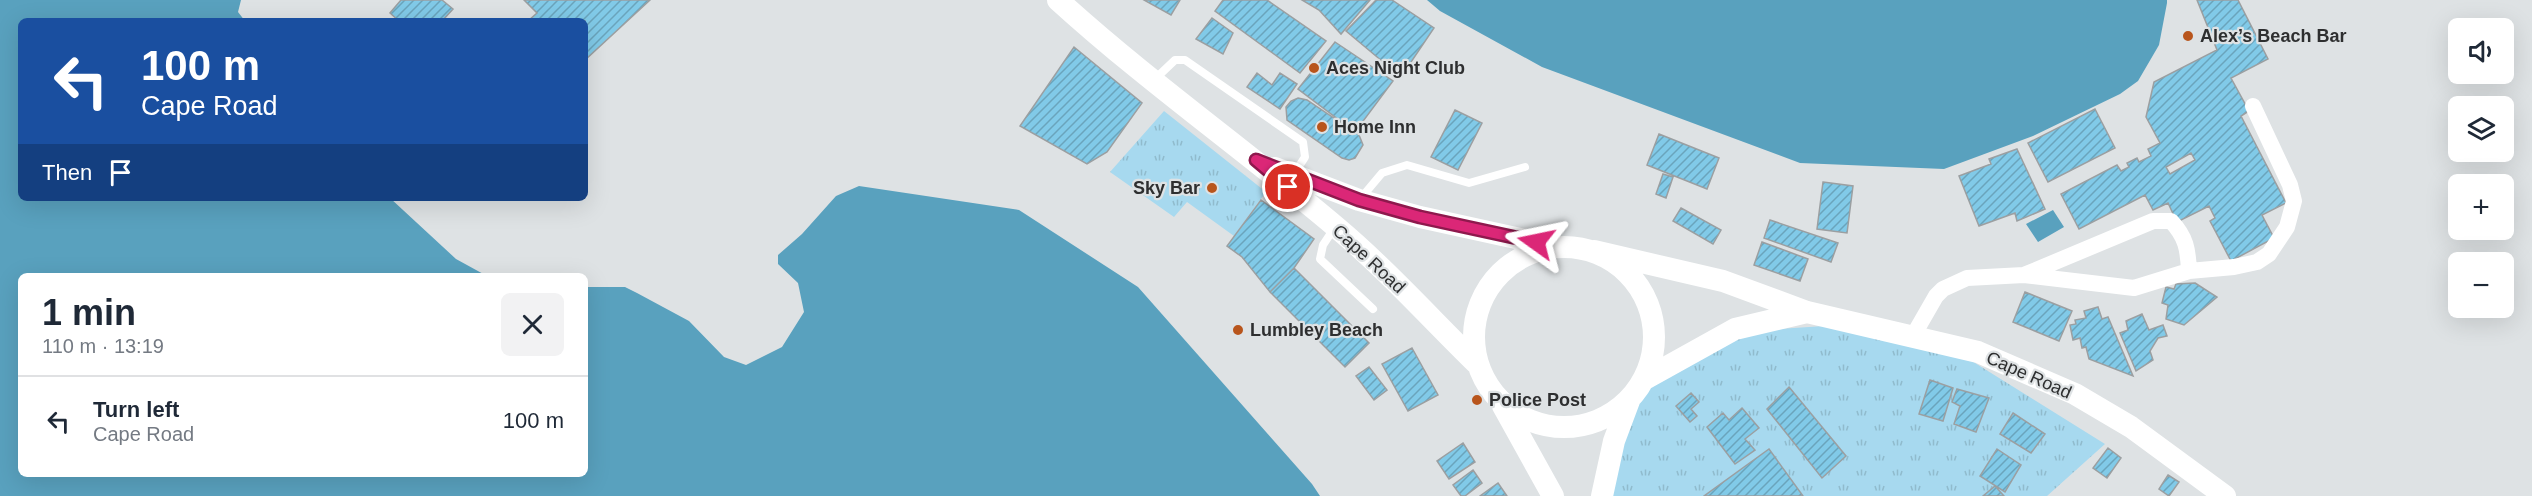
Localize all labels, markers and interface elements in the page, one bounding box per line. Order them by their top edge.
map controls [2448,18,2514,318]
button: sound [2448,18,2514,84]
place label: Alex’s Beach Bar [2200,26,2346,46]
marker: Alex’s Beach Bar [2181,29,2195,43]
icon: left [42,42,120,120]
text: 100 m [141,42,260,89]
place label: Aces Night Club [1326,58,1465,78]
marker: Aces Night Club [1307,61,1321,75]
text: Cape Road [141,91,278,121]
button: layers [2448,96,2514,162]
place label: Home Inn [1334,117,1416,137]
marker: Home Inn [1315,120,1329,134]
icon: arrive [104,156,137,189]
text: Then [42,160,92,185]
pin [1262,161,1313,212]
icon: arrive [1271,170,1304,203]
button: + [2448,174,2514,240]
place label: Sky Bar [1133,178,1200,198]
marker: Sky Bar [1205,181,1219,195]
position arrow [1504,210,1568,274]
street label: Cape Road [1329,221,1409,297]
button: − [2448,252,2514,318]
text: 1 min [42,292,136,333]
button: close [501,293,564,356]
place label: Lumbley Beach [1250,320,1383,340]
marker: Lumbley Beach [1231,323,1245,337]
text: 110 m · 13:19 [42,335,164,357]
street label: Cape Road [1983,347,2075,403]
place label: Police Post [1489,390,1586,410]
marker: Police Post [1470,393,1484,407]
text: Turn left [93,397,179,422]
icon: left [42,405,75,438]
text: 100 m [503,408,564,433]
text: Cape Road [93,423,194,445]

